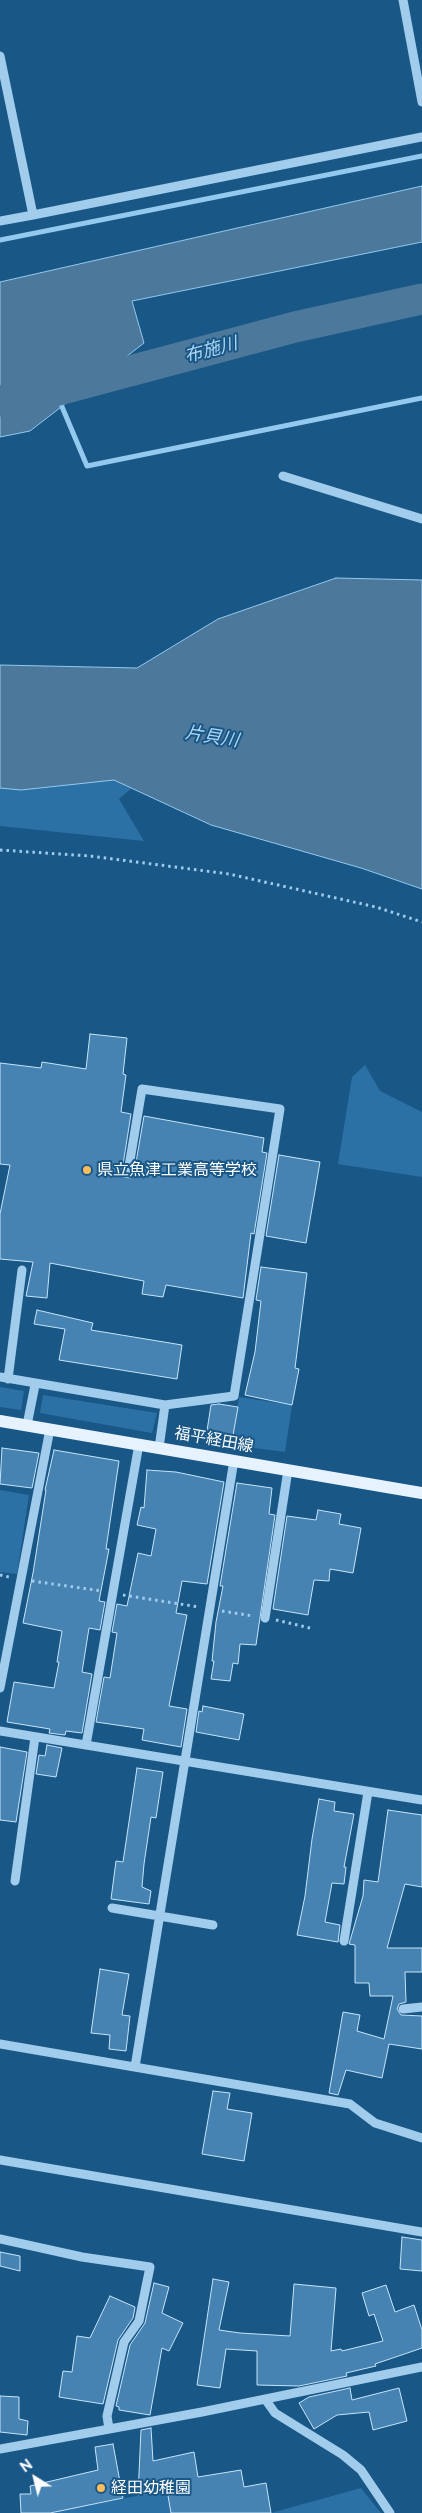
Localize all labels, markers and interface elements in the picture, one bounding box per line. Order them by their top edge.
water label: 布施川 [182,333,240,367]
water label: 片貝川 [184,722,240,752]
place label: 県立魚津工業高等学校 [97,1160,257,1180]
marker: 県立魚津工業高等学校 [81,1164,93,1176]
street label: 福平経田線 [173,1424,255,1456]
north arrow [10,2453,60,2503]
text: N [17,2456,35,2475]
place label: 経田幼稚園 [111,2478,191,2498]
marker: 経田幼稚園 [95,2482,107,2494]

